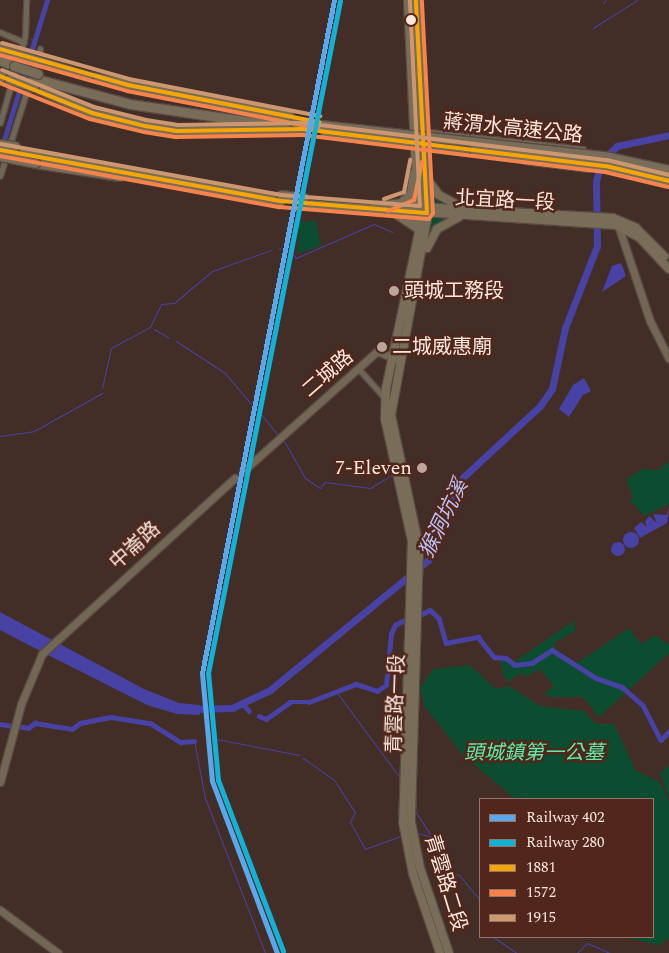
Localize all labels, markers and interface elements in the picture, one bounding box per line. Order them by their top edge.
unlabelled marker [406,15,416,25]
street label: 蔣渭水高速公路 [442,110,584,148]
street label: 北宜路一段 [454,186,556,216]
place label: 頭城工務段 [404,279,504,303]
marker: 頭城工務段 [388,285,400,297]
place label: 二城威惠廟 [392,335,492,359]
marker: 二城威惠廟 [376,341,388,353]
street label: 二城路 [297,345,359,403]
place label: 7-Eleven [335,456,412,480]
marker: 7-Eleven [416,462,428,474]
water label: 猴洞坑溪 [414,476,474,562]
street label: 中崙路 [105,517,165,575]
street label: 青雲路一段 [382,654,410,754]
park label: 頭城鎮第一公墓 [464,741,604,765]
legend [479,798,654,938]
text: Railway 402 [526,806,605,829]
text: Railway 280 [526,831,605,854]
street label: 青雲路二段 [419,832,471,934]
text: 1881 [526,856,556,879]
text: 1572 [526,881,556,904]
text: 1915 [526,906,556,929]

